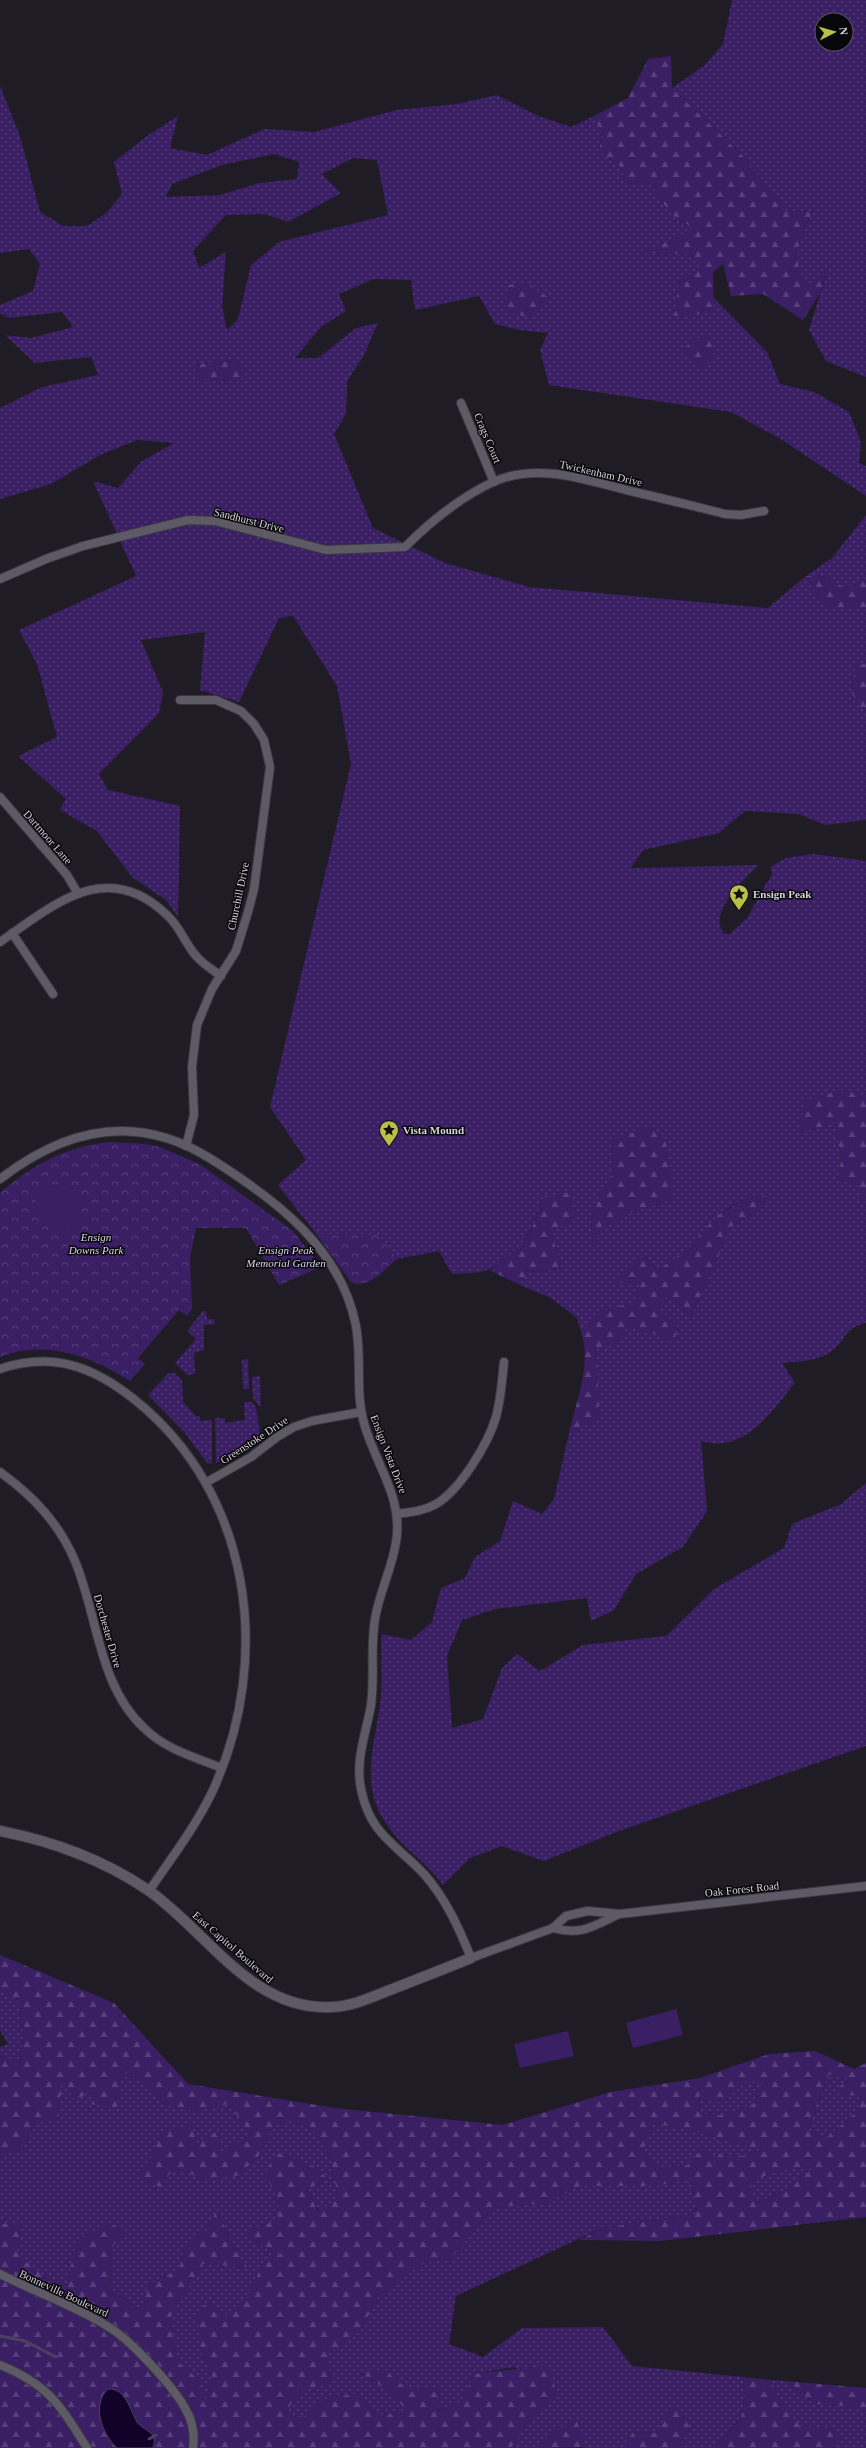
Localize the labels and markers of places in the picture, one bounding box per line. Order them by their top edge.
place icon: Ensign Peak [728,883,750,911]
place label: Ensign Peak [753,888,812,900]
place icon: Vista Mound [378,1119,400,1147]
place label: Vista Mound [403,1124,464,1136]

